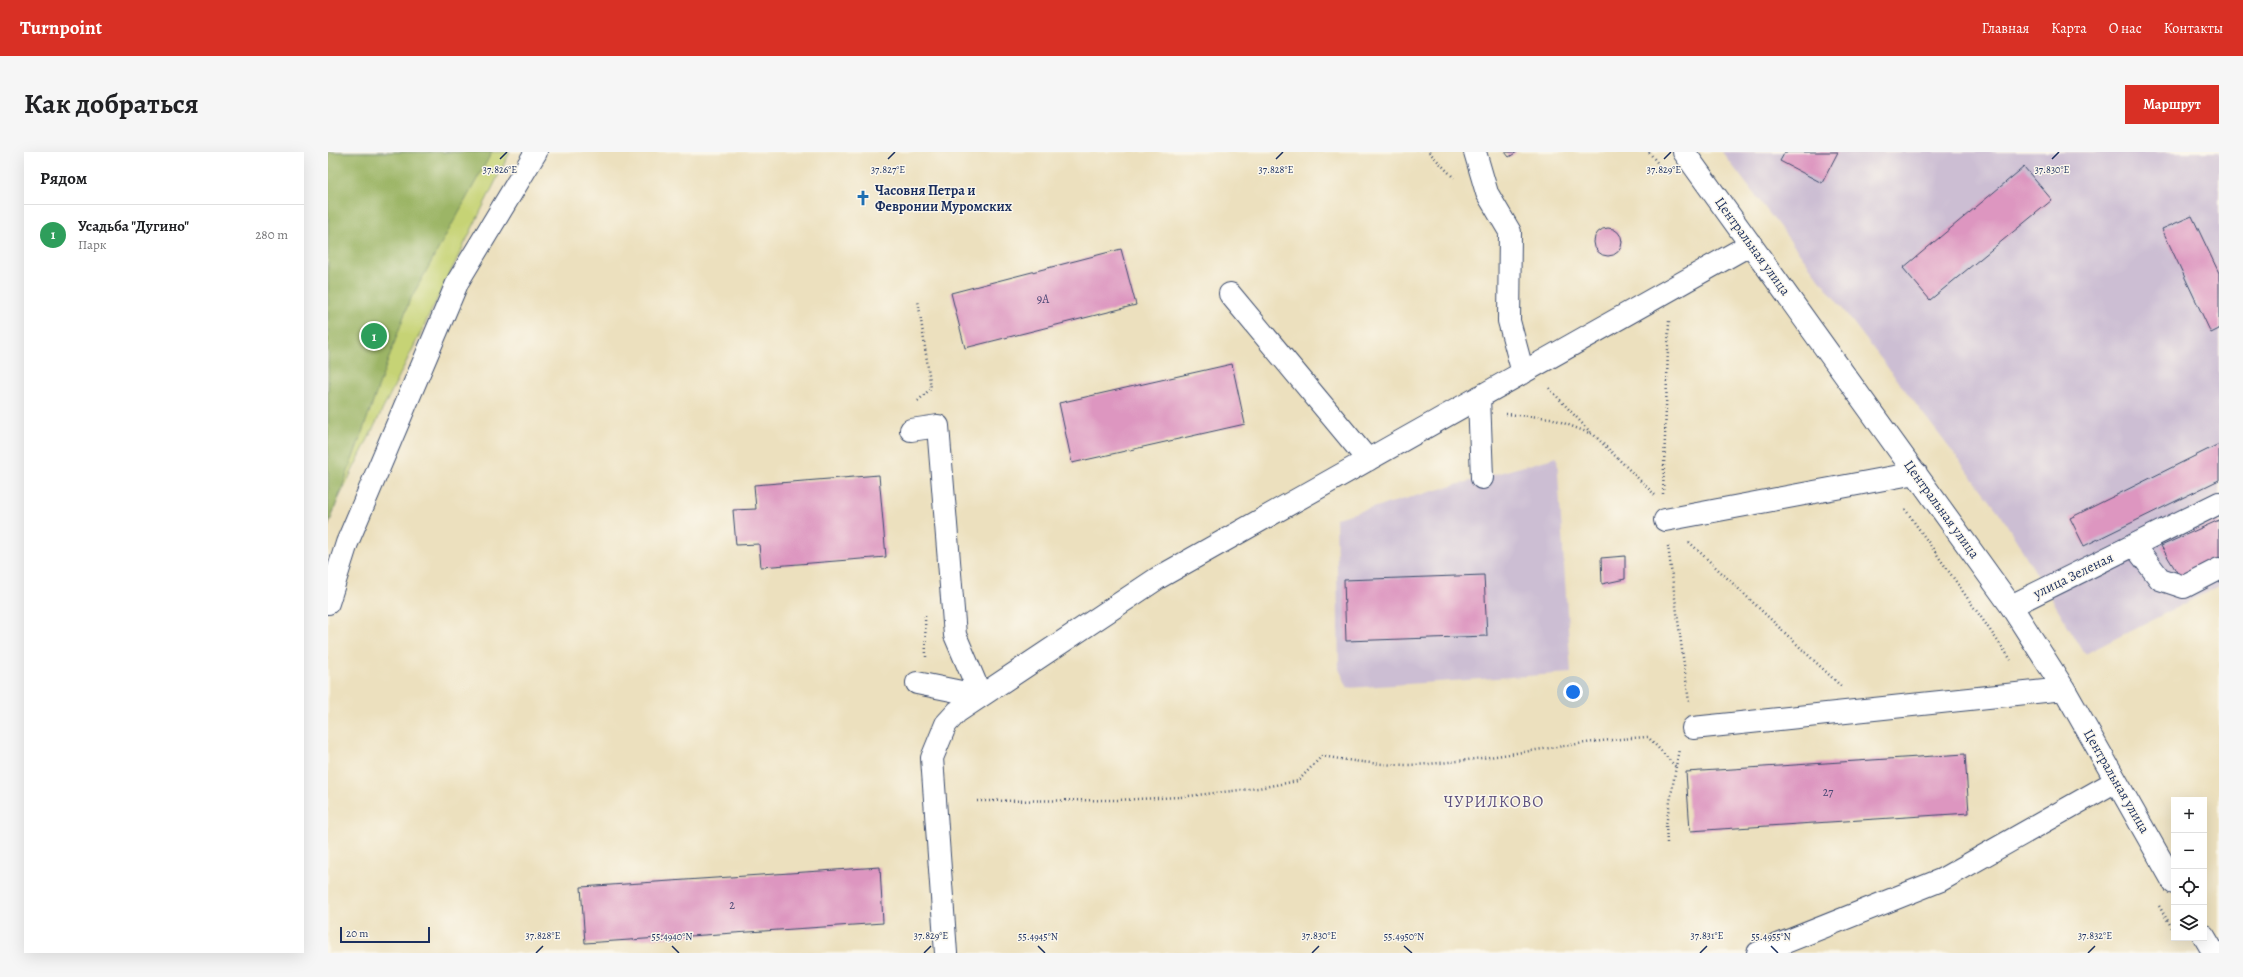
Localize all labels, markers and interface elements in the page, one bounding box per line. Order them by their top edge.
text: Turnpoint [20,15,102,41]
text: Главная [1982,19,2029,38]
text: Карта [2051,19,2087,38]
text: О нас [2109,19,2142,38]
text: Контакты [2164,19,2223,38]
text: Как добраться [24,85,199,123]
button: Маршрут [2125,85,2219,124]
text: 37.826°E [483,163,517,176]
text: 37.827°E [871,163,905,176]
text: 37.828°E [1259,163,1293,176]
text: 37.829°E [1647,163,1681,176]
text: 37.830°E [2035,163,2069,176]
text: Рядом [40,167,87,190]
place label: Часовня Петра и Февронии Муромских [875,181,1013,216]
church icon: Часовня Петра и Февронии Муромских [854,189,872,207]
street label: Центральная улица [1710,193,1795,300]
text: Усадьба "Дугино" [78,216,189,236]
text: 1 [51,226,55,243]
text: 280 m [255,226,288,243]
text: Парк [78,236,107,253]
house number: 9А [1037,291,1050,307]
pin: 1 [361,321,387,351]
street label: Центральная улица [1899,456,1984,563]
street label: улица Зеленая [2029,548,2117,603]
your location [1563,682,1583,702]
street label: Центральная улица [2079,726,2154,837]
house number: 27 [1823,784,1834,800]
district label: ЧУРИЛКОВО [1444,791,1544,813]
map controls [2171,797,2207,941]
button: + [2171,797,2207,833]
button: − [2171,833,2207,869]
button: locate [2171,869,2207,905]
house number: 2 [729,897,735,913]
button: layers [2171,905,2207,941]
scale bar [340,925,430,944]
text: 20 m [346,926,368,941]
text: 37.828°E [526,929,560,942]
text: 37.829°E [914,929,948,942]
text: 37.830°E [1302,929,1336,942]
text: 37.831°E [1691,929,1723,942]
text: 37.832°E [2078,929,2112,942]
text: 55.4940°N [652,930,692,943]
text: 55.4945°N [1018,930,1058,943]
text: 55.4950°N [1384,930,1424,943]
text: 55.4955°N [1751,930,1791,943]

